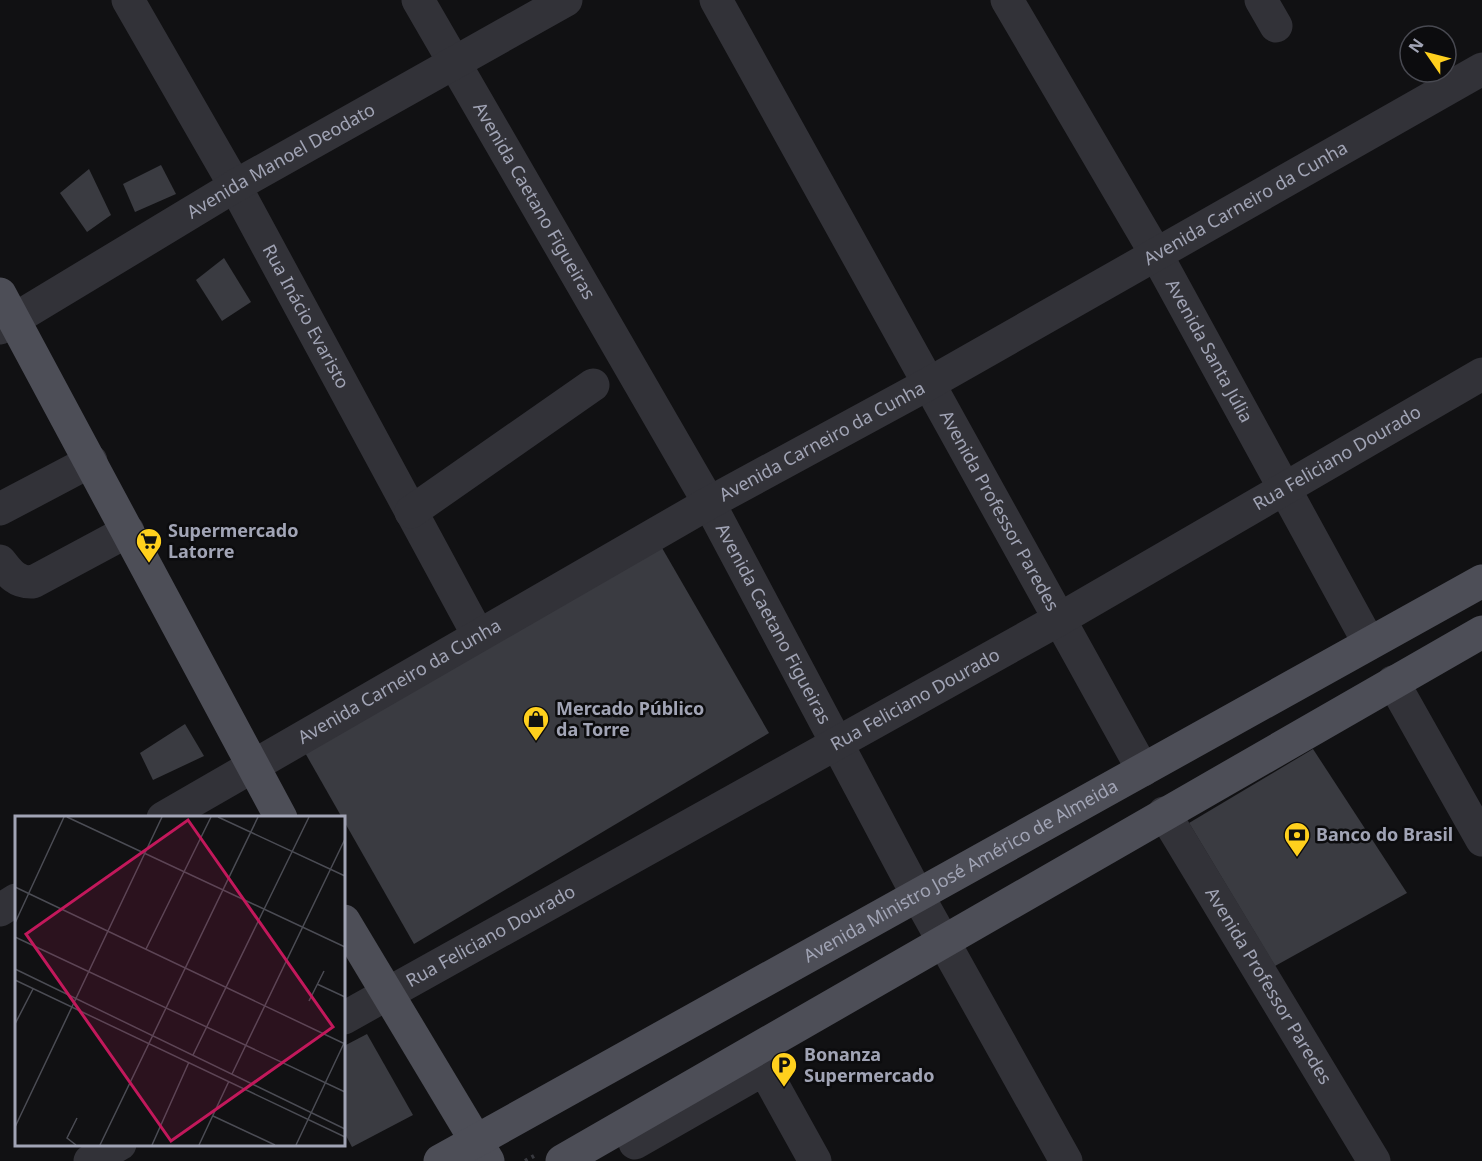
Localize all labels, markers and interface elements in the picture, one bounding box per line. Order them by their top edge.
north arrow [1398,24,1458,84]
text: N [1403,34,1428,57]
street label: Avenida Manoel Deodato [182,97,379,223]
street label: Avenida Caetano Figueiras [468,97,602,303]
street label: Avenida Carneiro da Cunha [1139,135,1351,270]
street label: Rua Inácio Evaristo [258,240,355,392]
street label: Avenida Santa Júlia [1161,274,1259,427]
street label: Avenida Carneiro da Cunha [714,375,929,506]
street label: Rua Feliciano Dourado [1248,399,1425,515]
street label: Avenida Professor Paredes [935,406,1065,615]
place label: Supermercado Latorre [168,518,298,563]
street label: Avenida Caetano Figueiras [711,519,837,728]
supermarket icon: Supermercado Latorre [134,526,164,564]
street label: Avenida Carneiro da Cunha [293,613,505,749]
street label: Rua Feliciano Dourado [826,642,1004,756]
place label: Mercado Público da Torre [556,696,704,741]
shop icon: Mercado Público da Torre [521,704,551,742]
street label: Avenida Ministro José Américo de Almeida [799,773,1122,967]
inset map [15,816,345,1146]
bank icon: Banco do Brasil [1282,820,1312,858]
place label: Banco do Brasil [1316,822,1453,846]
street label: Rua Feliciano Dourado [401,879,579,992]
street label: Avenida Professor Paredes [1201,882,1338,1088]
place label: Bonanza Supermercado [804,1042,934,1087]
parking icon: Bonanza Supermercado [769,1050,799,1088]

